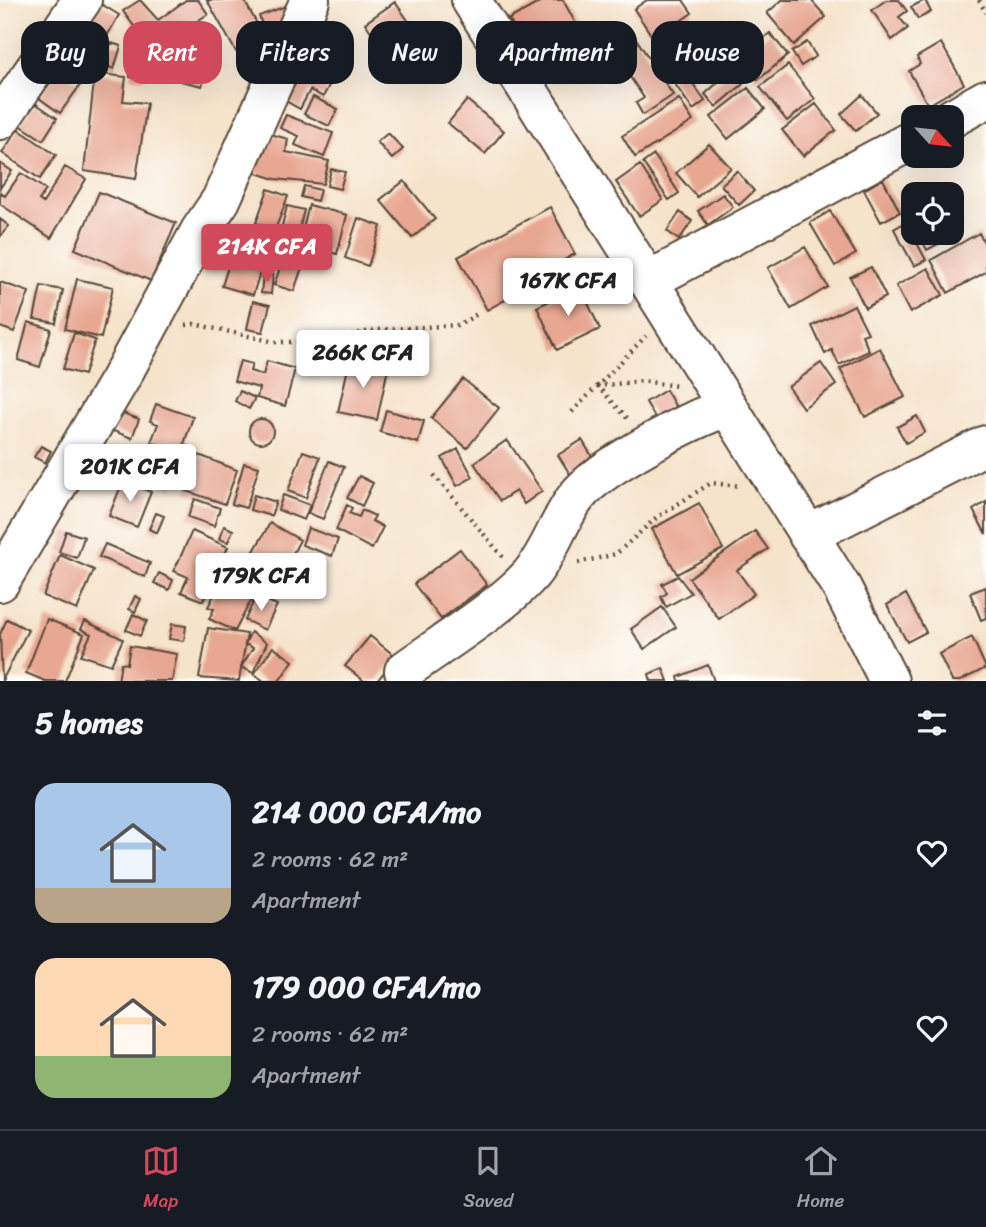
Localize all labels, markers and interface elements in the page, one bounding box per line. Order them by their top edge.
chip: Buy [21,21,109,84]
chip: Rent [123,21,222,84]
chip: Filters [236,21,354,84]
chip: New [368,21,462,84]
chip: Apartment [476,21,637,84]
chip: House [651,21,764,84]
north arrow [901,105,964,168]
map controls [901,105,964,245]
button: locate [901,182,964,245]
pin: 214K CFA [195,224,339,284]
text: 214K CFA [217,226,317,267]
pin: 167K CFA [496,258,640,318]
text: 167K CFA [519,260,617,301]
pin: 266K CFA [291,330,435,390]
text: 266K CFA [312,332,414,373]
pin: 201K CFA [58,444,202,504]
text: 201K CFA [80,446,180,487]
pin: 179K CFA [189,554,333,613]
text: 179K CFA [211,555,311,596]
text: 5 homes [35,696,143,750]
icon: filters [913,704,951,742]
text: 214 000 CFA/mo [252,785,481,839]
icon: home [91,811,175,895]
icon: heart [913,834,951,872]
text: 2 rooms · 62 m² [252,839,408,880]
text: Apartment [252,880,361,921]
text: 179 000 CFA/mo [252,960,481,1014]
icon: home [91,986,175,1070]
icon: heart [913,1009,951,1047]
text: 2 rooms · 62 m² [252,1014,408,1055]
text: Apartment [252,1055,361,1096]
tab: Map [142,1142,180,1217]
tab: Saved [463,1142,513,1217]
tab: Home [797,1142,844,1217]

